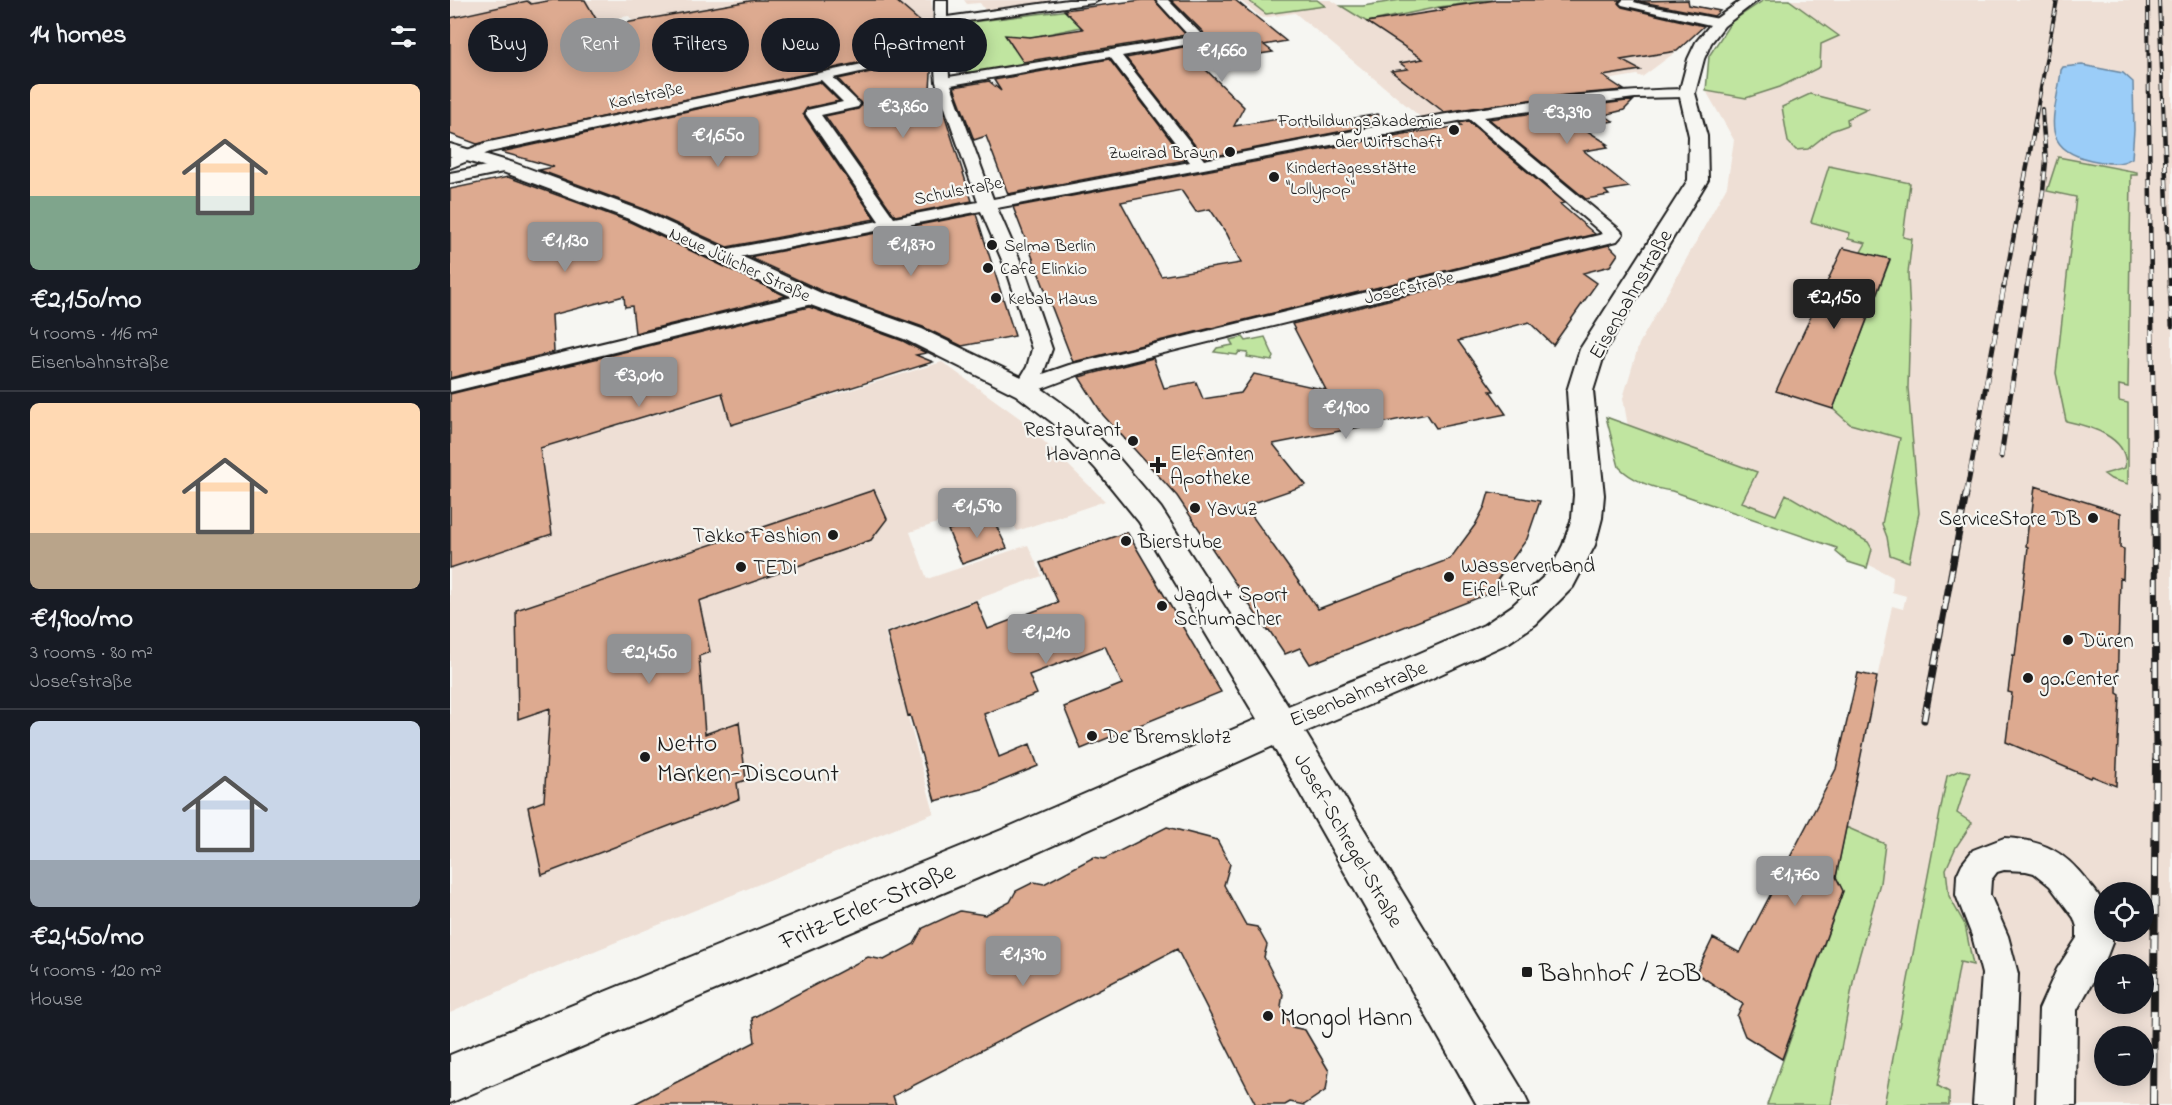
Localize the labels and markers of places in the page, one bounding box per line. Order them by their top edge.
pin: €1,660 [1173,32,1271,83]
pin: €3,860 [854,88,952,139]
pin: €3,390 [1518,94,1616,145]
place label: Fortbildungsakademie der Wirtschaft [1277,109,1443,156]
pin: €1,650 [669,117,767,168]
marker: Fortbildungsakademie der Wirtschaft [1447,123,1461,137]
place label: Zweirad Braun [1108,141,1218,167]
marker: Zweirad Braun [1223,145,1237,159]
place label: Kindertagesstätte "Lollypop" [1286,156,1417,203]
marker: Kindertagesstätte "Lollypop" [1267,170,1281,184]
pin: €1,130 [516,222,614,273]
pin: €1,870 [862,226,960,277]
place label: Selma Berlin [1004,234,1096,260]
marker: Selma Berlin [985,238,999,252]
place label: Cafe Elinkio [1000,257,1087,283]
marker: Cafe Elinkio [981,261,995,275]
pin: €2,150 [1785,279,1883,330]
place label: Kebab Haus [1008,287,1098,313]
marker: Kebab Haus [989,291,1003,305]
pin: €3,010 [590,357,688,408]
pin: €1,900 [1297,389,1395,440]
place label: Restaurant Havanna [1024,416,1121,470]
marker: Restaurant Havanna [1126,434,1140,448]
place label: Elefanten Apotheke [1170,440,1254,494]
marker: Elefanten Apotheke [1151,458,1165,472]
pin: €1,590 [928,488,1026,539]
place label: Yavuz [1207,495,1257,525]
marker: Yavuz [1188,501,1202,515]
place label: ServiceStore DB [1939,505,2081,535]
marker: ServiceStore DB [2086,511,2100,525]
place label: Takko Fashion [692,522,821,552]
marker: Takko Fashion [826,528,840,542]
place label: Bierstube [1137,528,1223,558]
marker: Bierstube [1119,534,1133,548]
place label: Wasserverband Eifel-Rur [1461,552,1595,606]
place label: TEDi [753,554,797,584]
marker: TEDi [734,560,748,574]
marker: Wasserverband Eifel-Rur [1442,570,1456,584]
place label: Jagd + Sport Schumacher [1174,581,1288,635]
marker: Jagd + Sport Schumacher [1155,599,1169,613]
pin: €1,210 [997,614,1095,665]
place label: Düren [2079,627,2134,657]
marker: Düren [2061,633,2075,647]
pin: €2,450 [600,634,698,685]
place label: go.Center [2039,665,2119,697]
marker: go.Center [2021,671,2035,685]
place label: De Bremsklotz [1103,723,1231,753]
place label: Netto Marken-Discount [657,726,839,794]
marker: De Bremsklotz [1085,729,1099,743]
marker: Netto Marken-Discount [638,750,652,764]
pin: €1,760 [1746,856,1844,907]
pin: €1,390 [974,936,1072,987]
place label: Bahnhof / ZOB [1538,956,1701,994]
marker: Bahnhof / ZOB [1520,965,1534,979]
place label: Mongol Hann [1280,1000,1412,1038]
marker: Mongol Hann [1261,1009,1275,1023]

